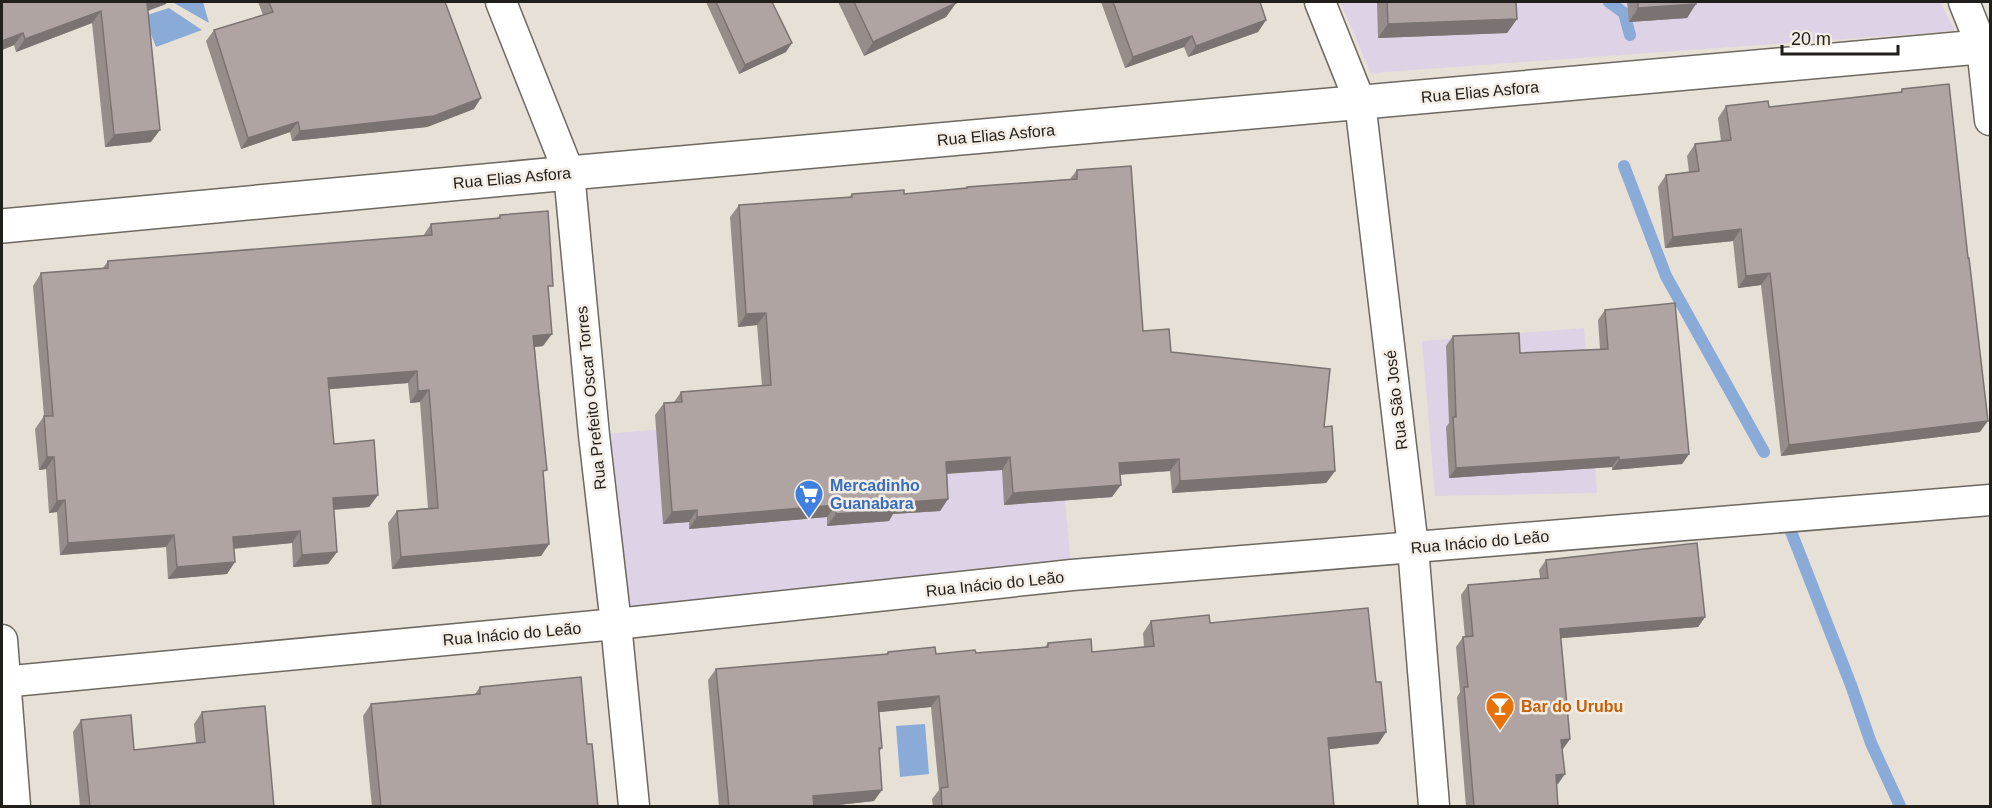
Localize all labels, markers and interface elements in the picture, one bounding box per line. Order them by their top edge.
scale bar [1782,18,1898,56]
text: 20 m [1791,29,1831,49]
street label: Rua Elias Asfora [1420,78,1540,106]
street label: Rua Elias Asfora [936,121,1056,149]
street label: Rua Elias Asfora [452,164,572,192]
street label: Rua Prefeito Oscar Torres [573,305,609,491]
street label: Rua São José [1381,349,1411,451]
place label: Mercadinho Guanabara [830,477,920,512]
supermarket icon: Mercadinho Guanabara [793,478,825,520]
street label: Rua Inácio do Leão [1410,527,1550,557]
street label: Rua Inácio do Leão [925,568,1065,600]
street label: Rua Inácio do Leão [442,619,582,649]
bar icon: Bar do Urubu [1484,690,1516,732]
place label: Bar do Urubu [1521,698,1623,715]

